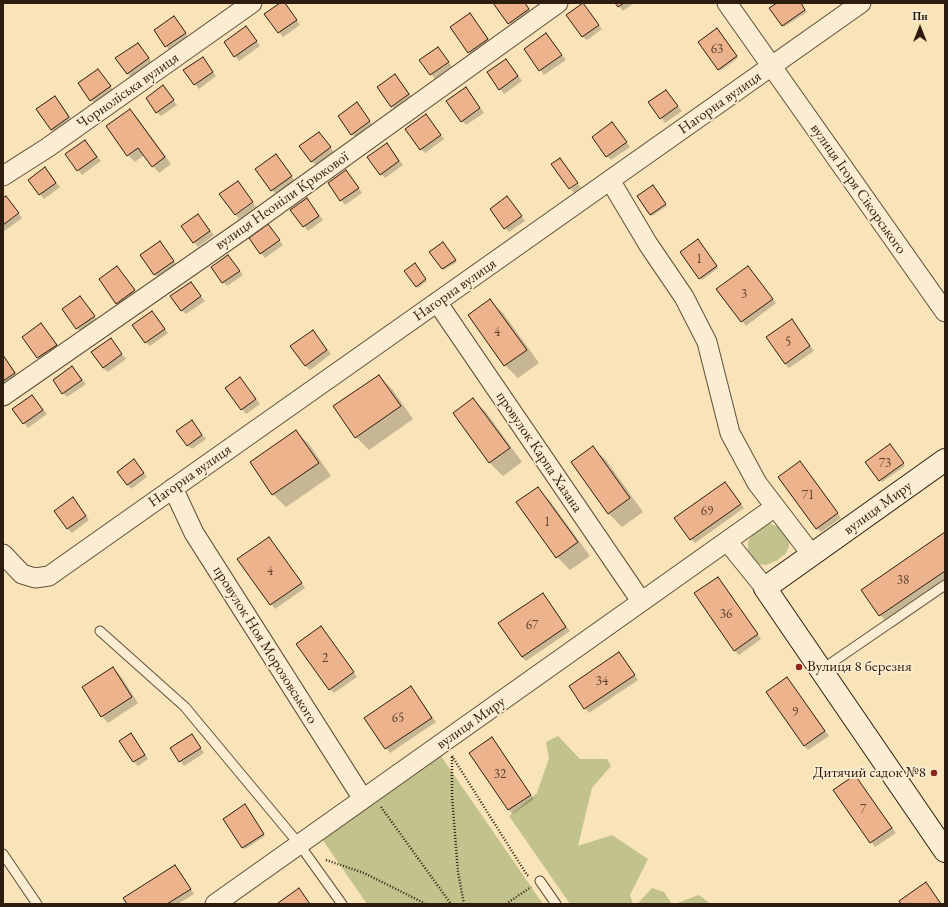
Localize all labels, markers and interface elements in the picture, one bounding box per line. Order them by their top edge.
north arrow [900,8,940,48]
text: Пн [912,9,928,23]
house number: 63 [711,41,723,57]
street label: Чорноліська вулиця [73,49,183,133]
street label: Нагорна вулиця [675,68,765,138]
street label: вулиця Ігоря Сікорського [806,120,910,258]
street label: вулиця Неоніли Крюкової [212,148,352,254]
house number: 1 [696,251,702,267]
street label: Нагорна вулиця [410,255,500,325]
house number: 3 [741,286,747,302]
house number: 4 [494,324,500,340]
house number: 5 [785,334,791,350]
street label: провулок Карпа Хазана [492,388,586,516]
street label: Нагорна вулиця [145,441,235,511]
house number: 73 [879,455,891,471]
street label: вулиця Миру [840,477,916,539]
house number: 71 [802,487,814,503]
house number: 69 [701,503,713,519]
house number: 1 [544,514,550,530]
street label: провулок Ноя Морозовського [209,563,321,727]
house number: 4 [267,563,273,579]
house number: 38 [897,572,909,588]
house number: 36 [720,606,732,622]
house number: 67 [526,617,538,633]
house number: 2 [322,650,328,666]
place label: Вулиця 8 березня [807,658,912,676]
marker: Вулиця 8 березня [794,662,804,672]
house number: 34 [596,673,608,689]
street label: вулиця Миру [433,693,509,753]
house number: 9 [792,704,798,720]
house number: 65 [392,710,404,726]
place label: Дитячий садок №8 [813,764,926,782]
house number: 32 [494,766,506,782]
marker: Дитячий садок №8 [929,768,939,778]
house number: 7 [860,801,866,817]

